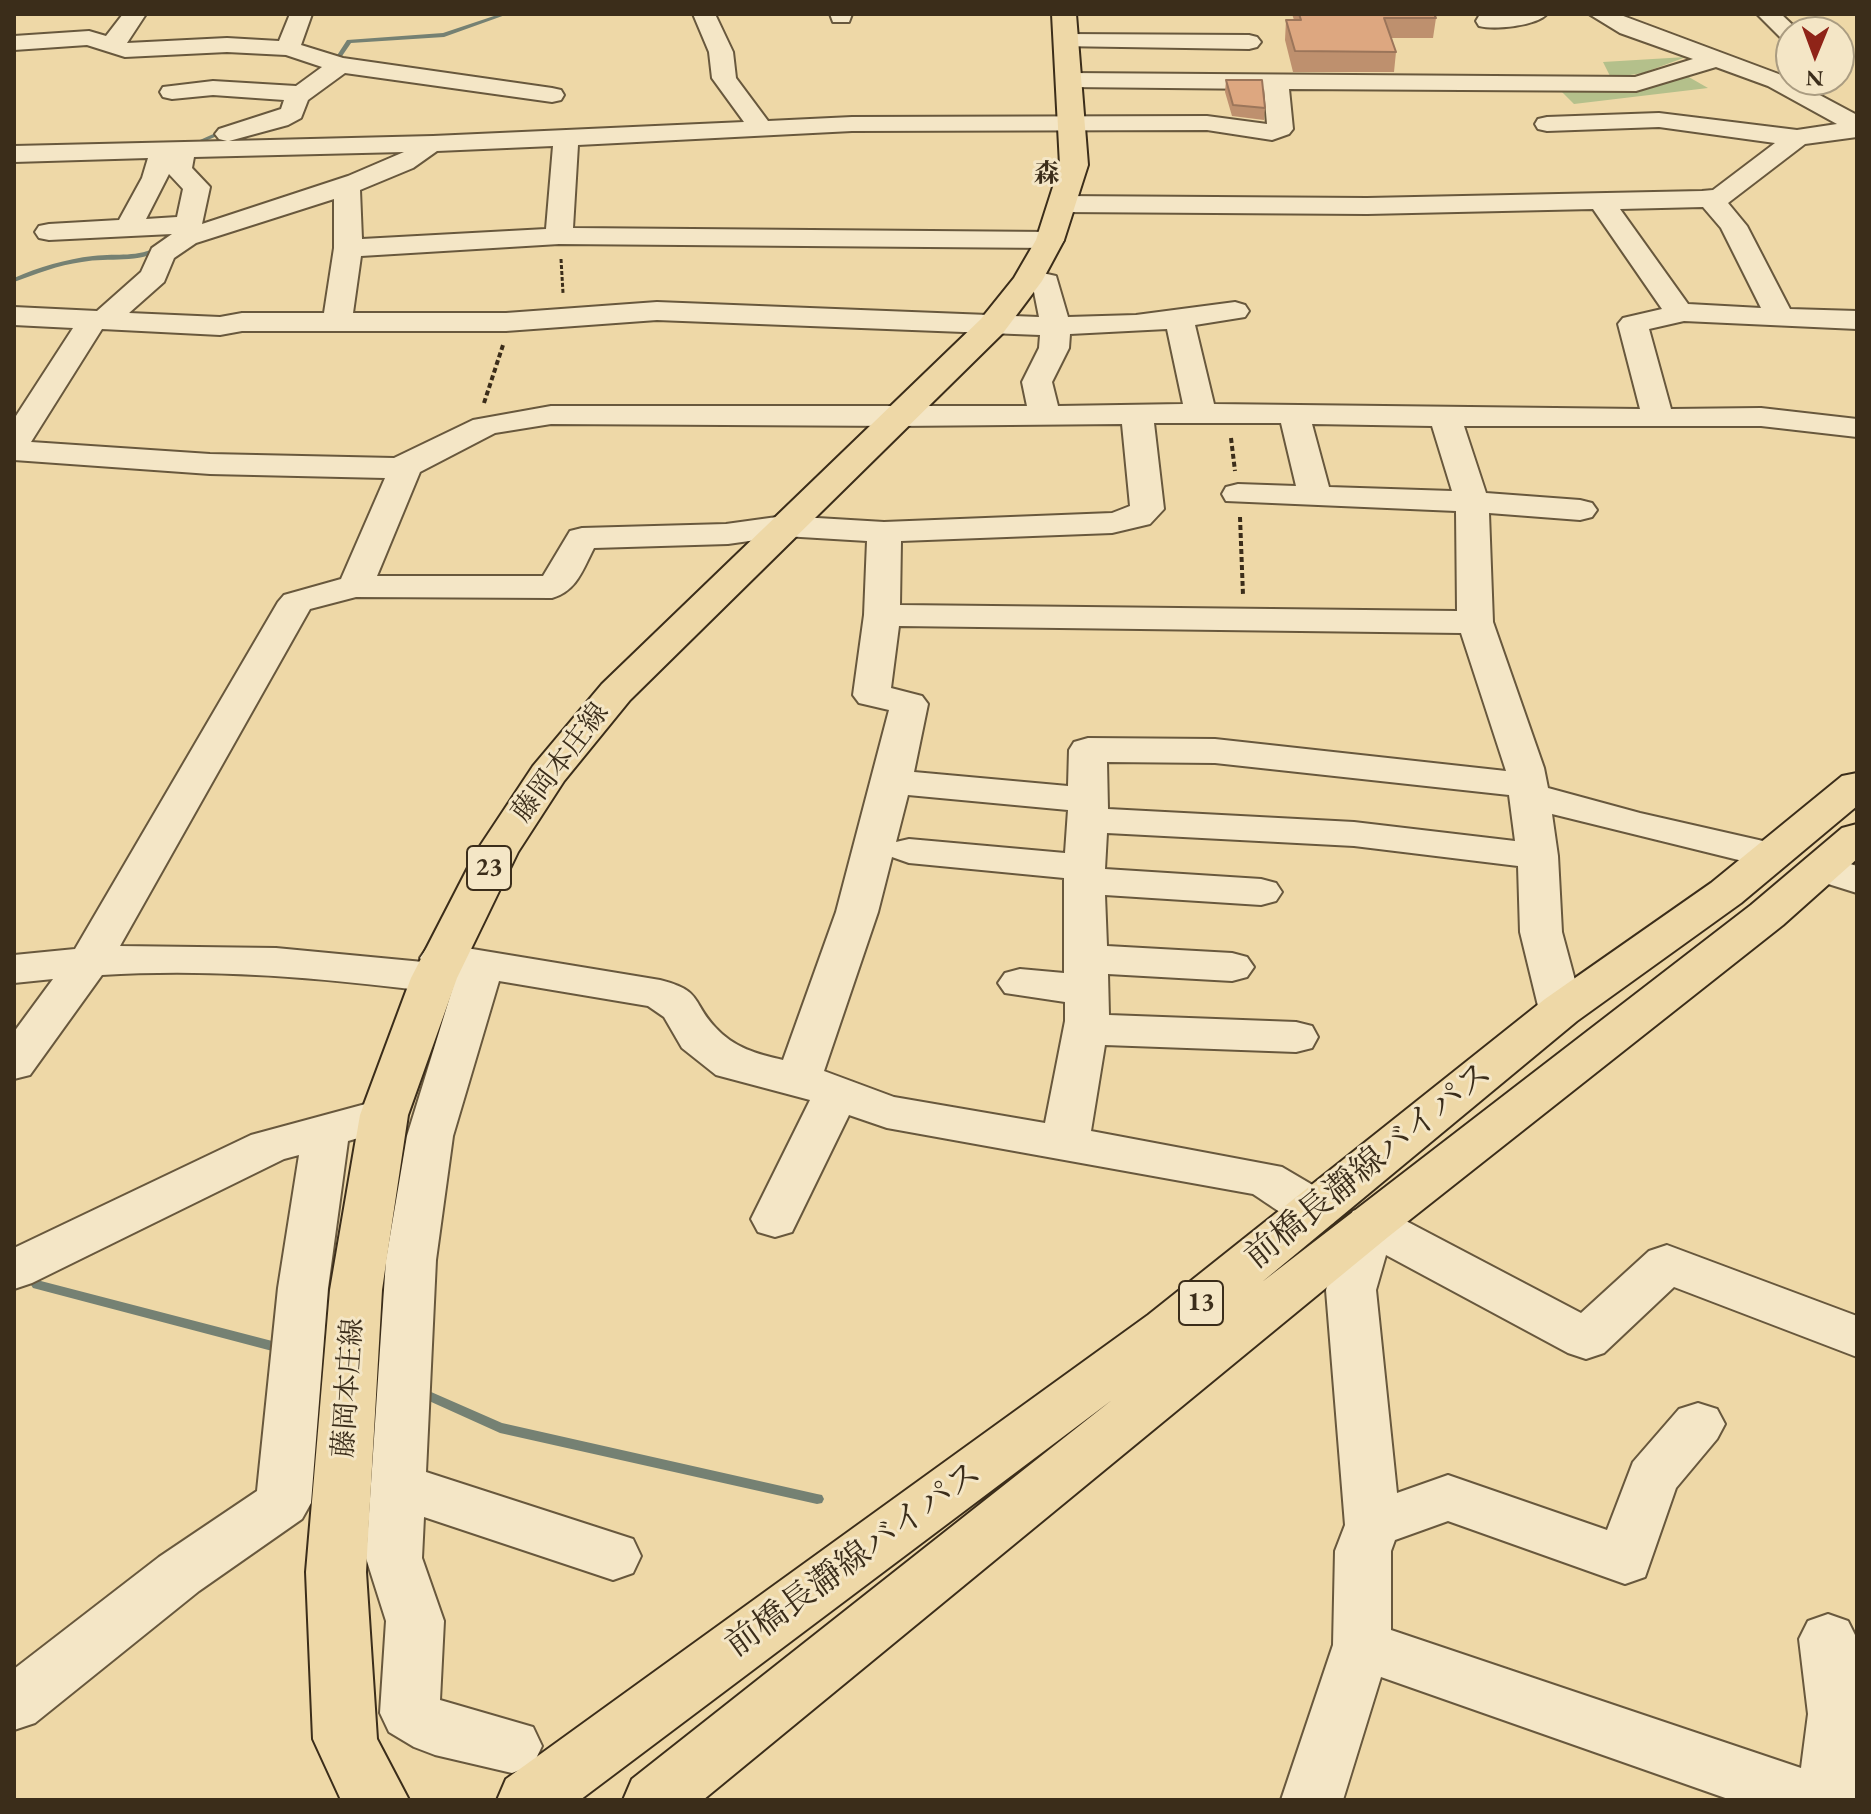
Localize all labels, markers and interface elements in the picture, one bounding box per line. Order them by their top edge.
north arrow [1775,16,1855,96]
text: N [1805,64,1824,93]
district label: 森 [1034,159,1060,191]
street label: 藤岡本庄線 [505,697,617,829]
road number: 23 [467,846,511,890]
street label: 前橋長瀞線バイパス [1237,1054,1501,1278]
road number: 13 [1179,1281,1223,1325]
street label: 藤岡本庄線 [327,1317,371,1459]
street label: 前橋長瀞線バイパス [718,1454,990,1666]

